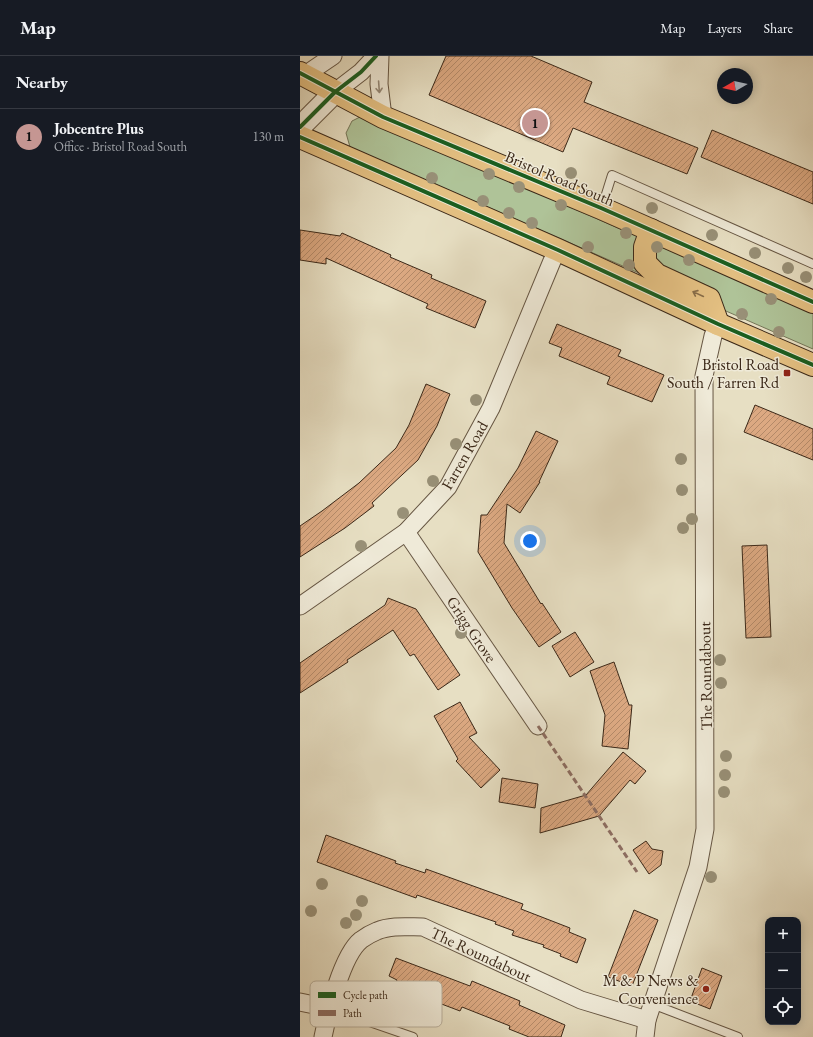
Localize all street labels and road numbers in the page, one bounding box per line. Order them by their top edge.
street label: Bristol Road South [502,146,618,211]
street label: Farren Road [436,416,493,493]
street label: Grigg Grove [442,592,501,666]
street label: The Roundabout [694,621,717,731]
street label: The Roundabout [427,922,534,987]

